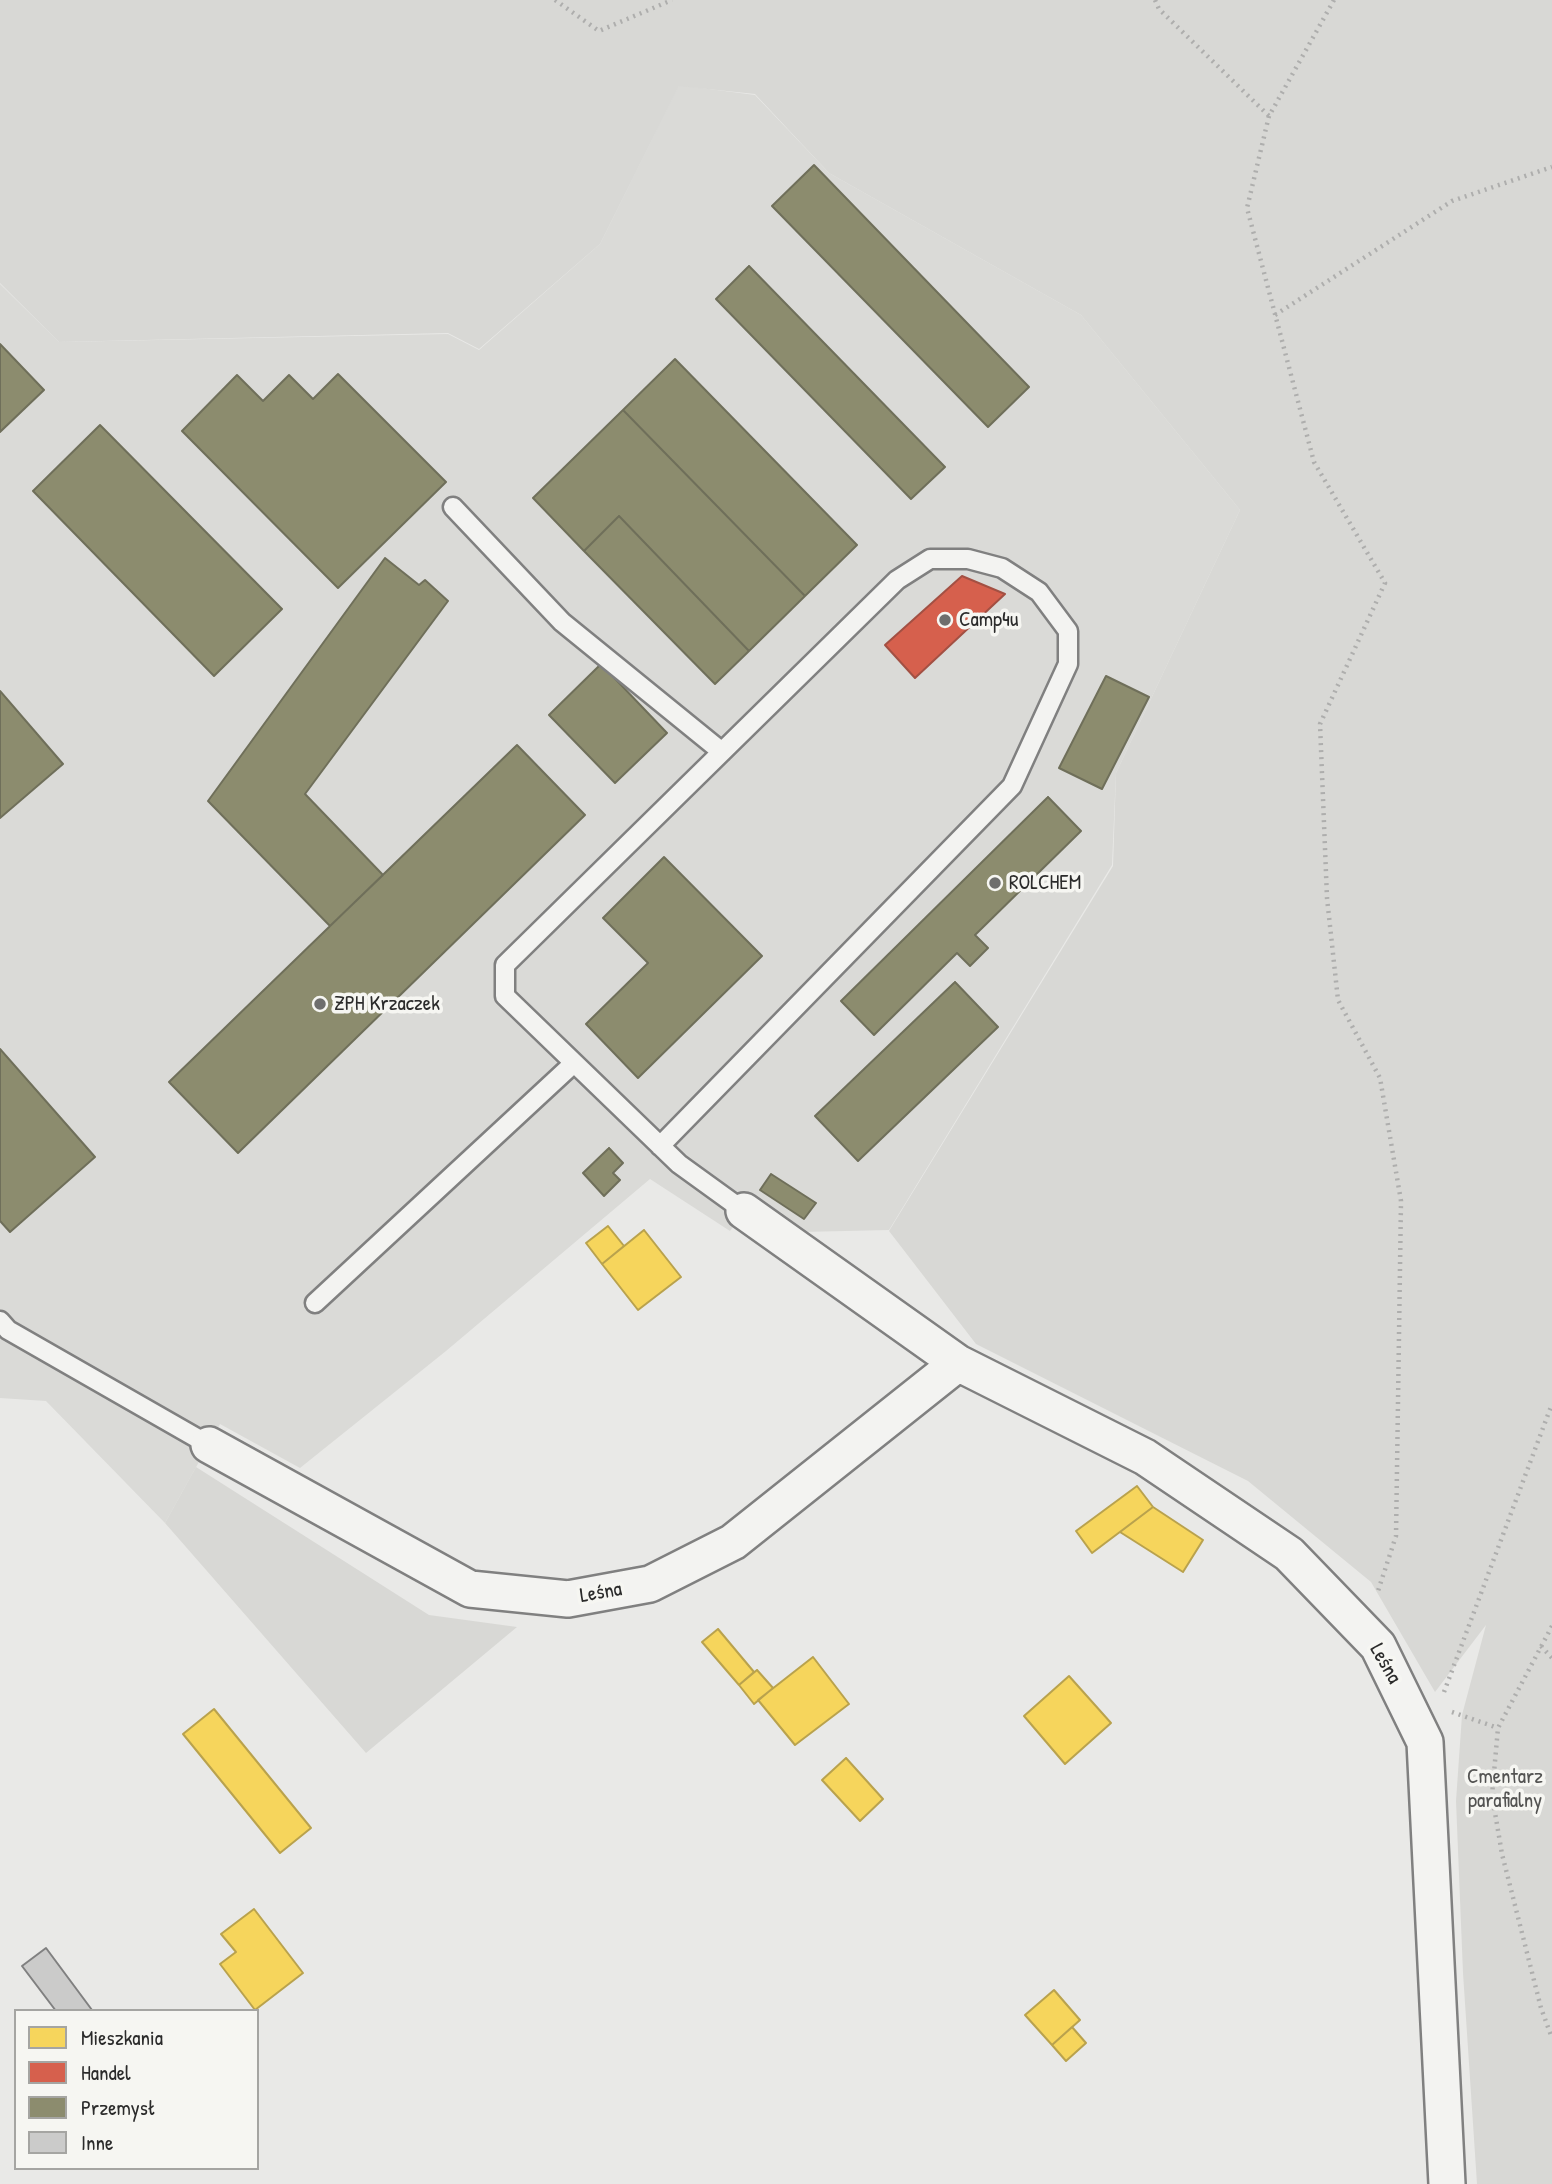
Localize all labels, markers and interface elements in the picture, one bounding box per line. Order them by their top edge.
place label: Camp4u [959,607,1018,633]
marker: Camp4u [937,612,953,628]
place label: ROLCHEM [1009,870,1081,896]
marker: ROLCHEM [987,875,1003,891]
place label: ZPH Krzaczek [334,991,440,1017]
marker: ZPH Krzaczek [312,996,328,1012]
street label: Leśna [578,1577,624,1609]
street label: Leśna [1364,1640,1406,1688]
park label: Cmentarz parafialny [1467,1764,1543,1814]
legend [14,2009,259,2170]
text: Mieszkania [81,2023,163,2052]
text: Handel [81,2058,131,2087]
text: Przemysł [81,2093,156,2122]
text: Inne [81,2128,113,2157]

